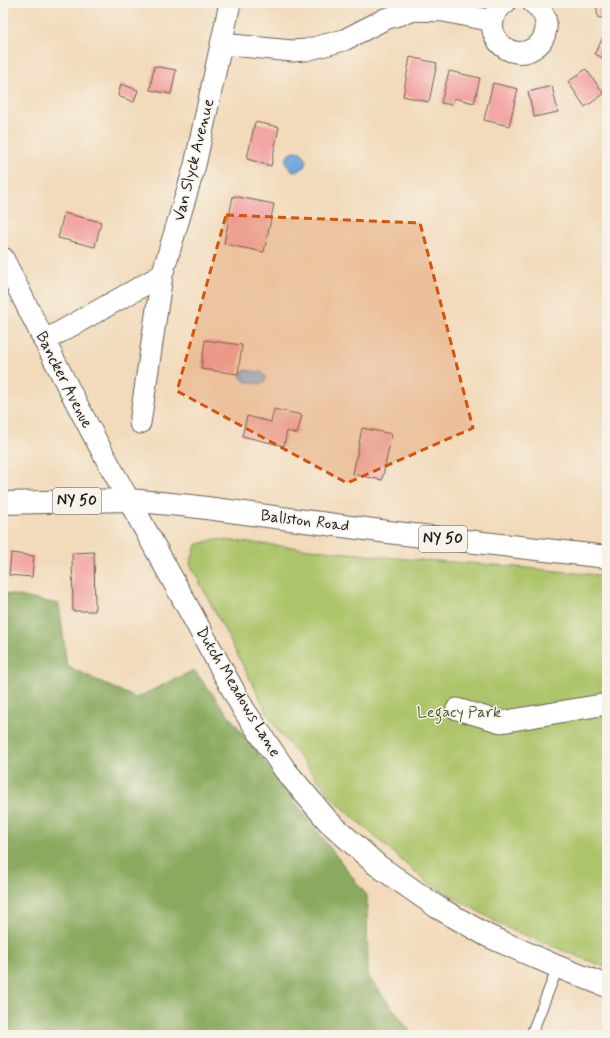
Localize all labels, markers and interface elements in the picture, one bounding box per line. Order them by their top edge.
street label: Van Slyck Avenue [169,96,219,224]
street label: Bancker Avenue [31,328,98,432]
road number: NY 50 [53,488,101,514]
street label: Ballston Road [260,505,350,537]
road number: NY 50 [419,526,467,552]
street label: Dutch Meadows Lane [191,623,285,761]
park label: Legacy Park [417,702,501,724]

